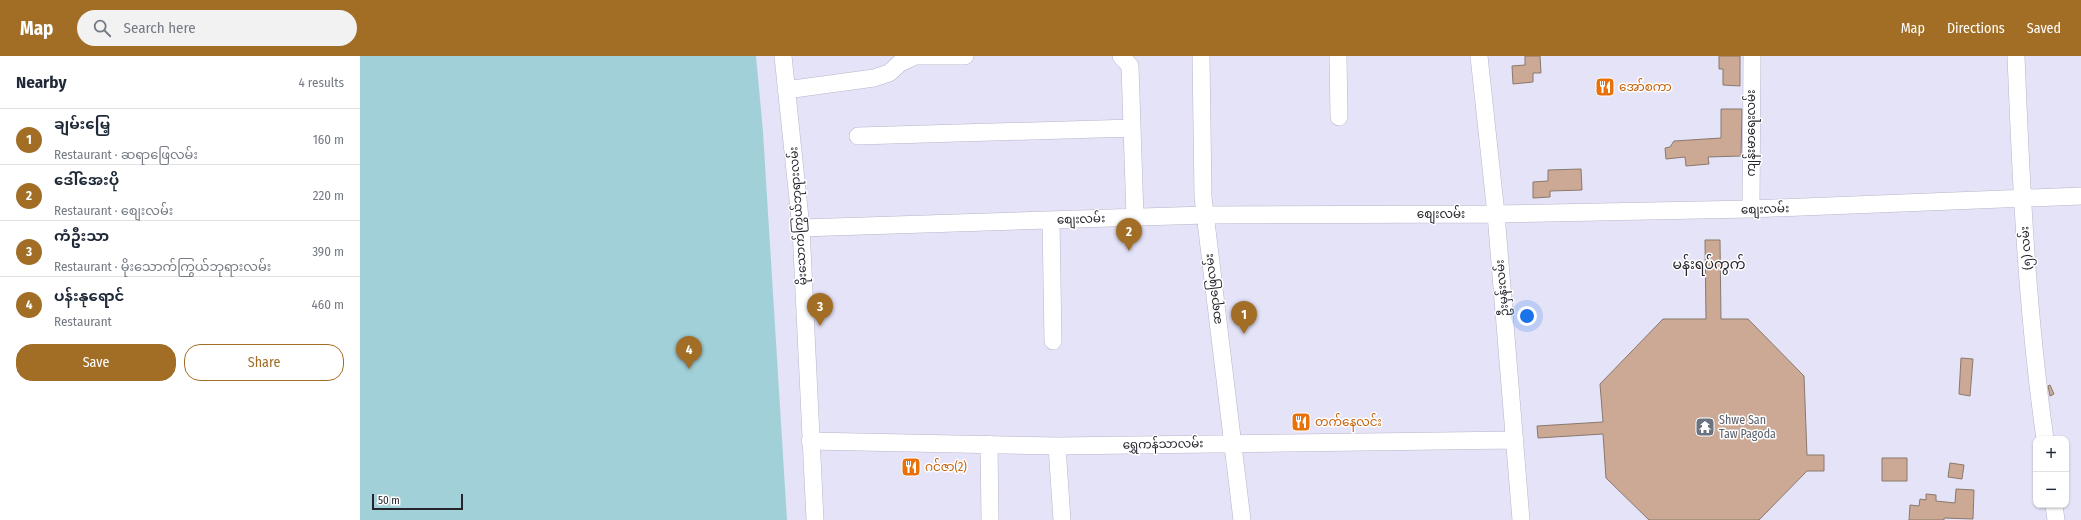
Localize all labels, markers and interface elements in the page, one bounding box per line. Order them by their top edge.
search box [77,10,357,46]
text: Map [20,17,53,40]
icon: search [91,17,113,39]
text: Search here [123,19,196,37]
text: Map [1901,20,1925,37]
text: Directions [1947,20,2005,37]
text: Saved [2027,20,2061,37]
text: Nearby [16,72,67,93]
text: 4 results [298,75,344,90]
restaurant icon: အော်စကာ [1594,76,1616,98]
place label: အော်စကာ [1619,78,1672,94]
street label: ကျန်းမာရေးလမ်း [1742,90,1761,176]
text: ချမ်းမြေ့ [54,115,110,133]
text: 1 [26,132,32,147]
text: 160 m [313,132,344,147]
street label: မိုးသောက်ကြွယ်ဘုရားလမ်း [784,146,813,286]
text: Restaurant · ဆရာဖြေလမ်း [54,147,198,162]
text: ဒေါ်အေးပို [54,171,119,189]
text: 2 [26,188,32,203]
text: 220 m [313,188,344,203]
street label: စျေးလမ်း [1740,199,1790,220]
text: Restaurant · စျေးလမ်း [54,203,173,218]
street label: စျေးလမ်း [1417,205,1465,224]
street label: စျေးလမ်း [1056,209,1106,230]
pin: 2 [1116,218,1142,251]
street label: (၅) လမ်း [2015,225,2038,271]
text: ကံဦးသာ [54,227,109,245]
text: 3 [26,244,32,259]
text: 390 m [312,244,344,259]
street label: ဆရာဖြေလမ်း [1200,252,1227,325]
district label: မန်းရပ်ကွက် [1673,254,1745,276]
text: Restaurant · မိုးသောက်ကြွယ်ဘုရားလမ်း [54,259,271,274]
street label: ဦးမှန်းလမ်း [1491,259,1514,317]
text: ပန်းနုရောင် [54,287,125,305]
pin: 3 [807,293,833,326]
text: 4 [26,297,32,312]
text: 460 m [311,297,344,312]
pin: 1 [1231,301,1257,334]
your location [1517,306,1537,326]
text: Restaurant [54,314,112,329]
pin: 4 [676,336,702,369]
button: Save [16,344,176,381]
button: Share [184,344,344,381]
restaurant icon: တက်နေလင်း [1290,411,1312,433]
place label: တက်နေလင်း [1315,413,1382,432]
place label: Shwe San Taw Pagoda [1719,413,1776,441]
temple icon: Shwe San Taw Pagoda [1694,416,1716,438]
street label: ‌ရွှေကန်သာလမ်း [1122,434,1204,455]
map controls [2033,436,2069,508]
button: + [2033,436,2069,472]
restaurant icon: ဂင်ဇာ(2) [900,456,922,478]
place label: ဂင်ဇာ(2) [925,458,967,474]
button: − [2033,472,2069,508]
scale bar [372,492,463,511]
text: 50 m [378,494,400,507]

